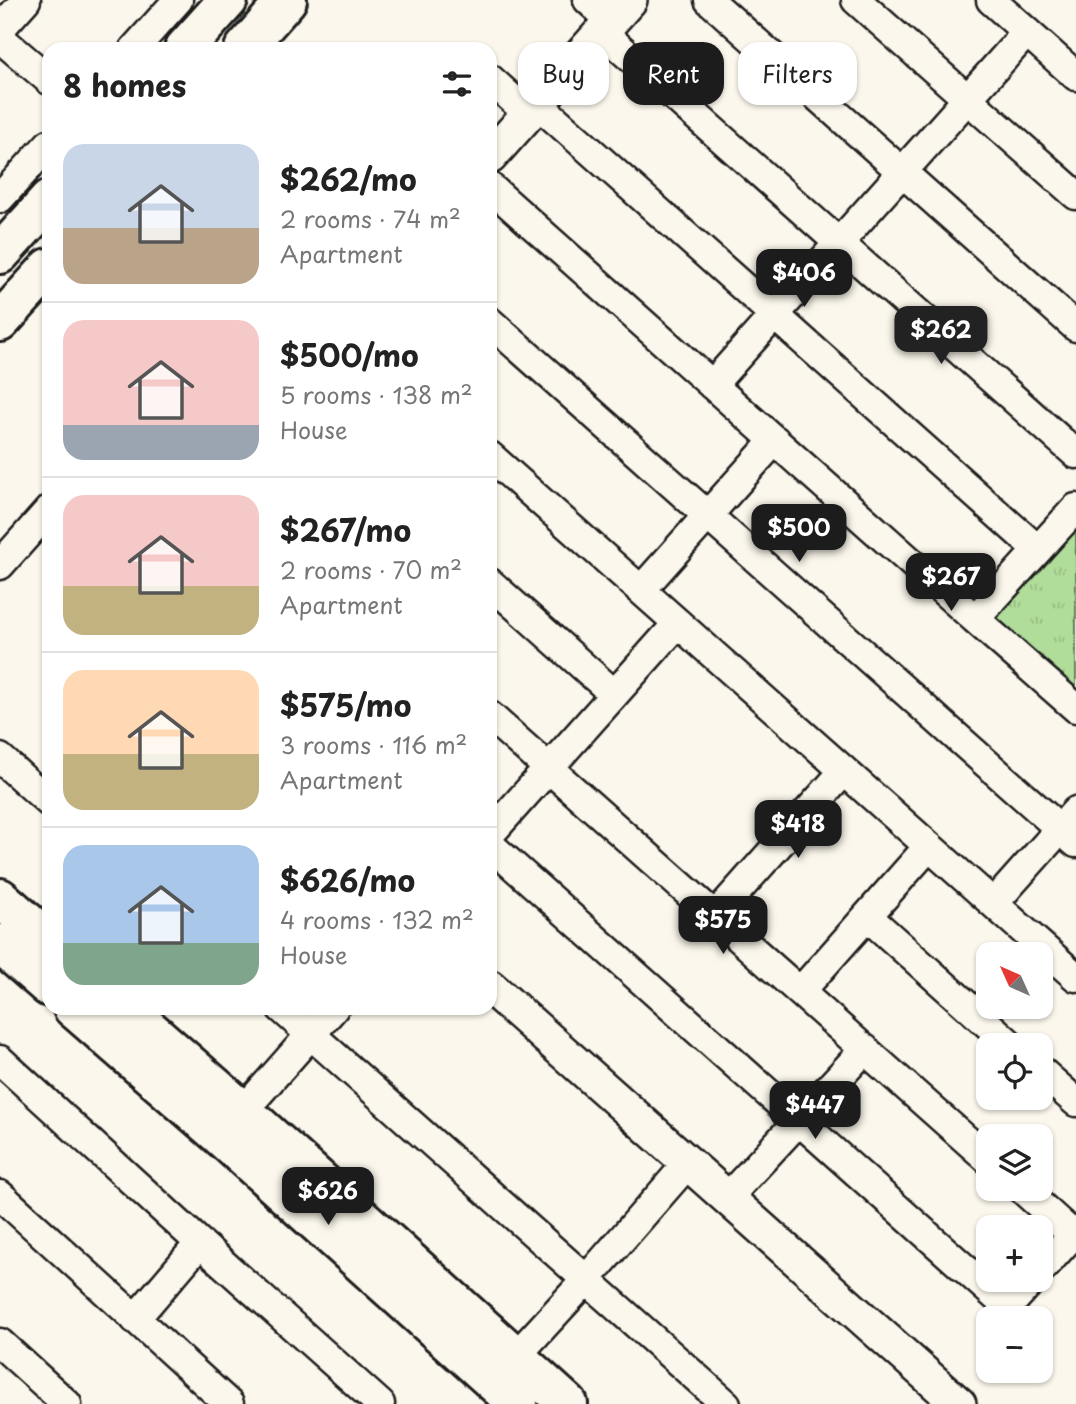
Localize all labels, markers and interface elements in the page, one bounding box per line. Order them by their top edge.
chip: Buy [518,42,609,105]
chip: Rent [623,42,724,105]
chip: Filters [738,42,857,105]
text: 8 homes [63,62,186,107]
icon: filters [438,65,476,103]
text: $262/mo [280,156,417,201]
icon: home [119,172,203,256]
text: 2 rooms · 74 m² [280,201,461,236]
text: Apartment [280,236,403,271]
pin: $406 [763,250,845,309]
text: $406 [772,254,836,289]
pin: $262 [900,306,982,366]
text: $262 [910,311,972,346]
text: $500/mo [280,332,419,377]
icon: home [119,348,203,432]
text: 5 rooms · 138 m² [280,377,473,412]
text: House [280,412,347,447]
pin: $500 [758,504,840,564]
text: $267/mo [280,507,411,552]
text: $500 [767,509,831,544]
icon: home [119,523,203,607]
text: 2 rooms · 70 m² [280,552,462,587]
pin: $267 [910,554,992,613]
text: $267 [922,558,980,593]
text: Apartment [280,587,403,622]
text: $575/mo [280,682,411,727]
icon: home [119,698,203,782]
text: 3 rooms · 116 m² [280,727,467,762]
text: Apartment [280,762,403,797]
pin: $418 [757,800,839,860]
text: $418 [771,805,825,840]
text: $626/mo [280,857,415,902]
icon: home [119,873,203,957]
pin: $575 [682,897,764,956]
text: $575 [694,901,752,936]
text: 4 rooms · 132 m² [280,902,474,937]
text: House [280,937,347,972]
north arrow [976,942,1054,1018]
map controls [976,942,1053,1383]
button: locate [976,1033,1053,1110]
pin: $447 [774,1082,856,1141]
text: $447 [786,1086,844,1121]
button: layers [976,1124,1053,1201]
pin: $626 [287,1168,369,1227]
text: $626 [298,1172,358,1207]
button: + [976,1215,1053,1292]
button: − [976,1306,1053,1383]

